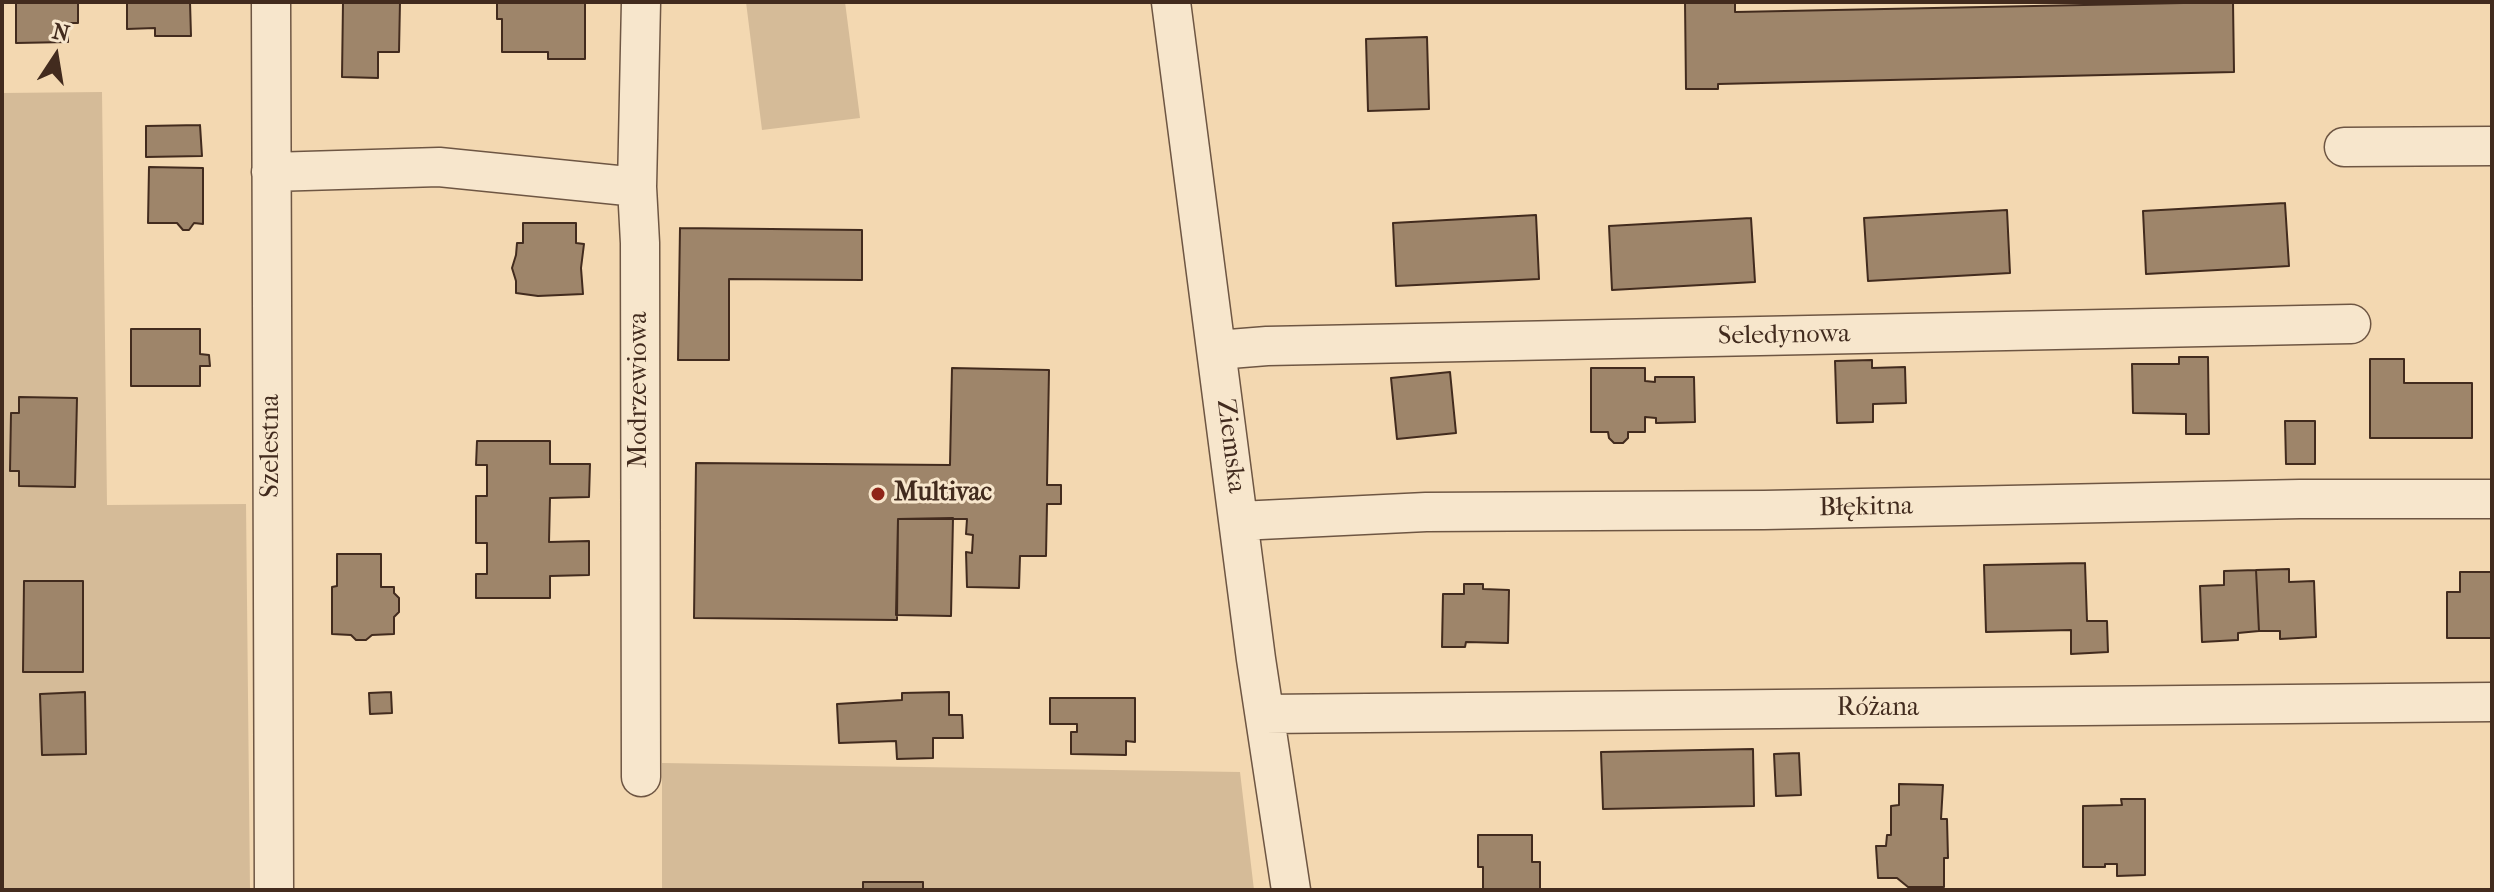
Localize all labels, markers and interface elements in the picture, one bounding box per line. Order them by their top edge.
north arrow [16,16,96,96]
text: N [50,18,72,47]
street label: Modrzewiowa [624,312,656,468]
street label: Seledynowa [1718,319,1850,353]
street label: Szelestna [256,394,288,498]
street label: Ziemska [1209,397,1251,495]
place label: Multivac [894,478,992,510]
marker: Multivac [869,485,887,503]
street label: Błękitna [1819,492,1913,524]
street label: Różana [1837,693,1919,725]

